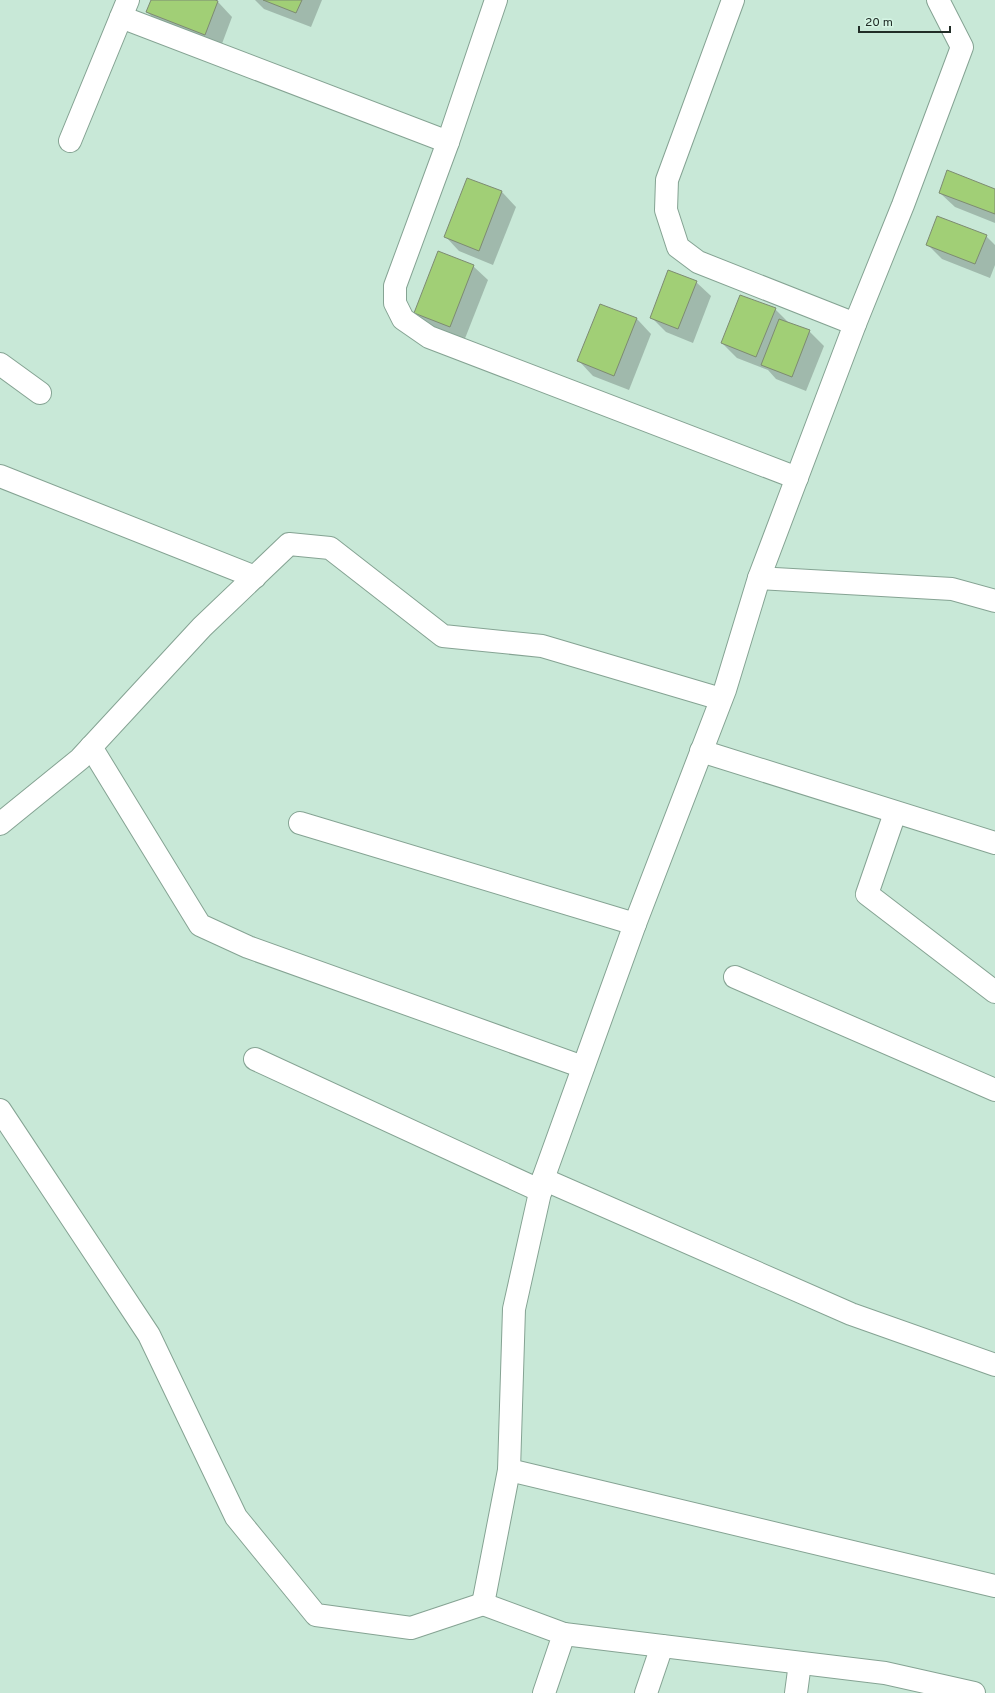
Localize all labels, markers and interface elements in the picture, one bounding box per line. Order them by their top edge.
scale bar [859,8,950,34]
text: 20 m [865,15,893,31]

